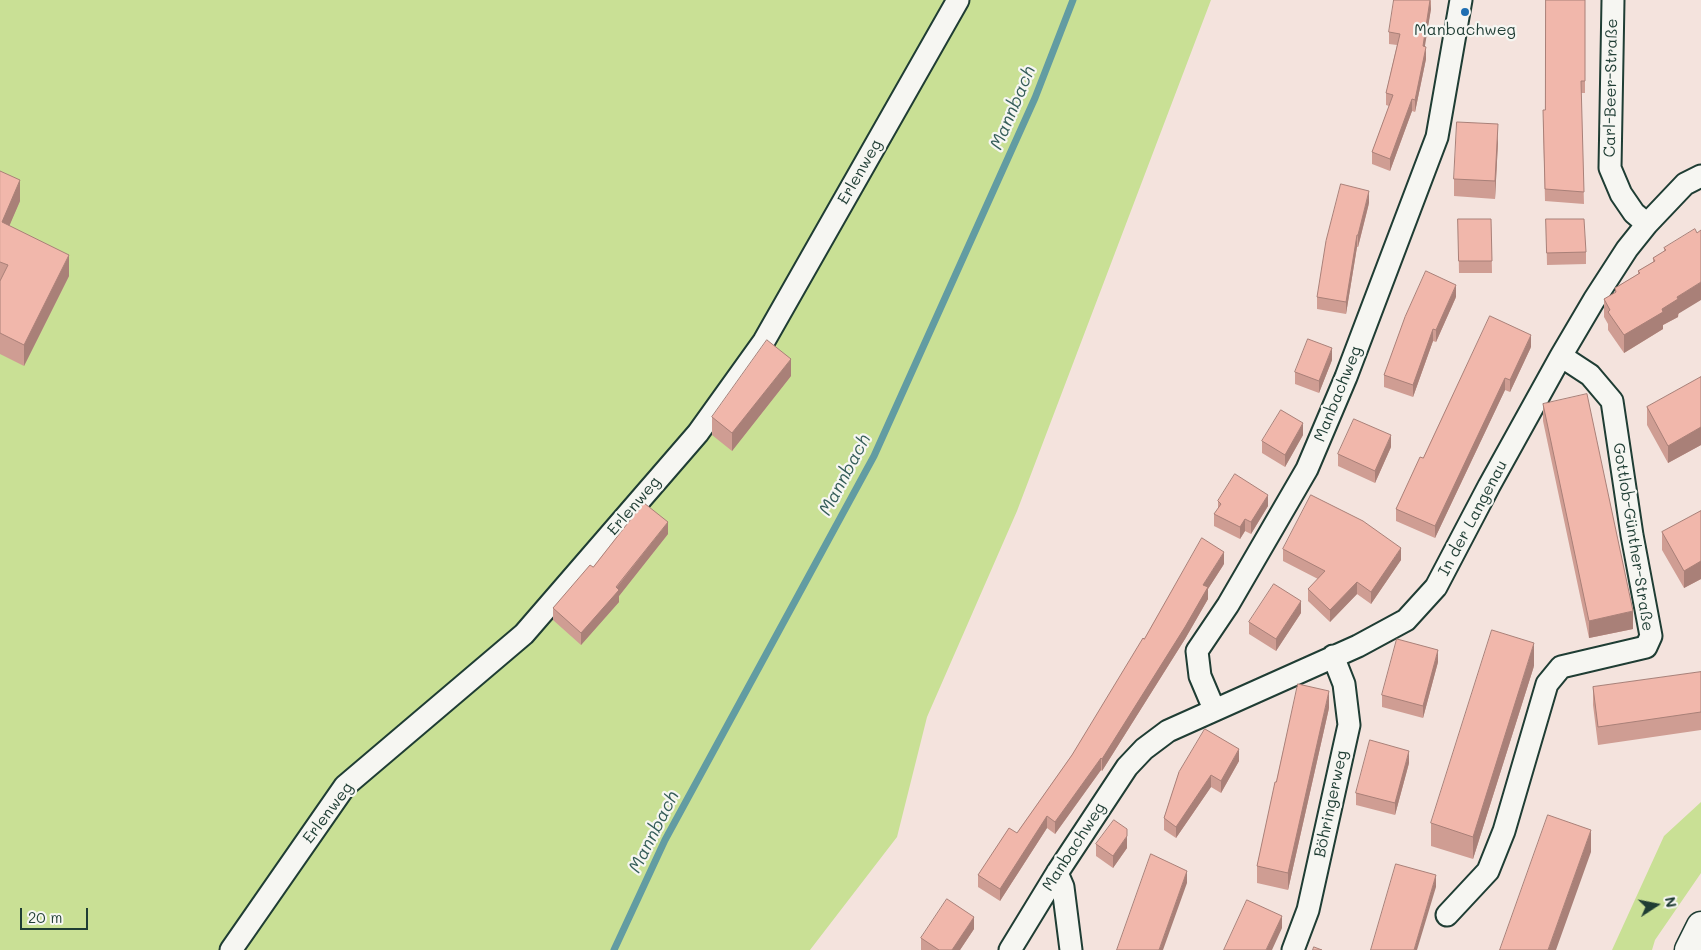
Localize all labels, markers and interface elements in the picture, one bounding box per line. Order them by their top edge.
marker: Manbachweg [1459,6,1471,18]
street label: Carl-Beer-Straße [1600,18,1622,158]
place label: Manbachweg [1414,20,1516,40]
water label: Mannbach [986,63,1040,153]
street label: Erlenweg [834,136,886,208]
street label: Manbachweg [1310,343,1366,445]
water label: Mannbach [815,431,875,519]
street label: Gottlob-Günther-Straße [1609,442,1657,632]
street label: In der Langenau [1434,457,1512,579]
street label: Erlenweg [603,473,665,539]
street label: Böhringerweg [1310,749,1352,859]
street label: Erlenweg [299,779,357,847]
water label: Mannbach [624,787,684,877]
street label: Manbachweg [1038,799,1110,895]
north arrow [1631,880,1681,930]
text: N [1661,895,1682,909]
scale bar [22,898,90,930]
text: 20 m [28,907,62,927]

